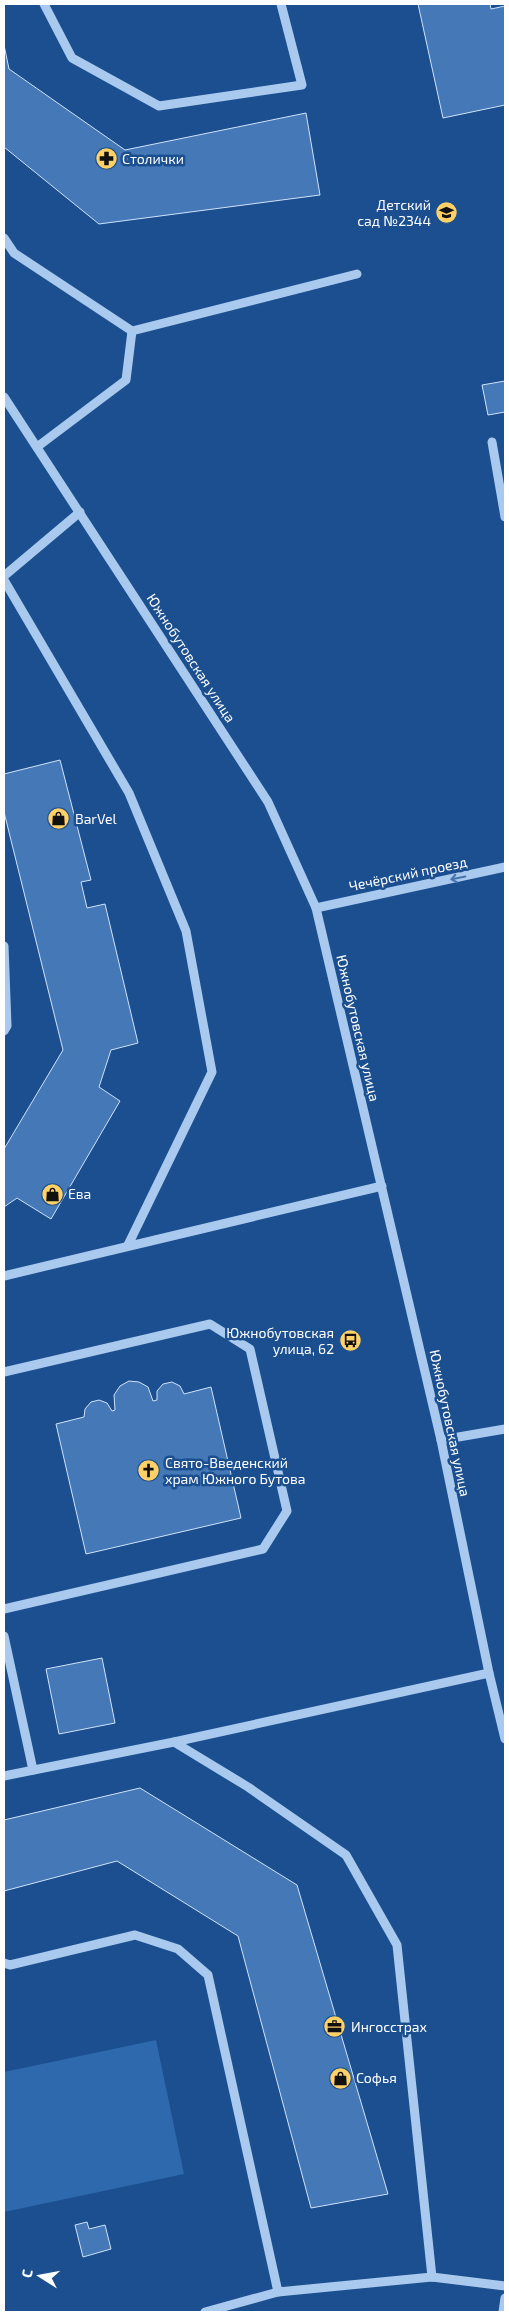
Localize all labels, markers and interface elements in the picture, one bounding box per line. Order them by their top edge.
pharmacy icon: Столички [94,147,118,171]
place label: Столички [122,150,184,167]
place label: Детский сад №2344 [357,196,431,229]
school or university icon: Детский сад №2344 [435,201,459,225]
street label: Южнобутовская улица [143,590,239,725]
shop icon: BarVel [47,807,71,831]
place label: BarVel [75,810,117,827]
street label: Чечёрский проезд [347,853,468,894]
one-way arrow [450,873,466,883]
street label: Южнобутовская улица [333,953,384,1103]
shop icon: Ева [40,1182,64,1206]
place label: Ева [68,1185,91,1202]
place label: Южнобутовская улица, 62 [226,1324,334,1357]
bus stop icon: Южнобутовская улица, 62 [338,1329,362,1353]
street label: Южнобутовская улица [427,1348,474,1498]
place label: Свято-Введенский храм Южного Бутова [165,1454,306,1487]
church icon: Свято-Введенский храм Южного Бутова [137,1459,161,1483]
office icon: Ингосстрах [323,2015,347,2039]
place label: Ингосстрах [351,2018,428,2035]
shop icon: Софья [328,2066,352,2090]
place label: Софья [356,2069,397,2086]
north arrow [15,2251,65,2301]
text: С [18,2268,36,2279]

